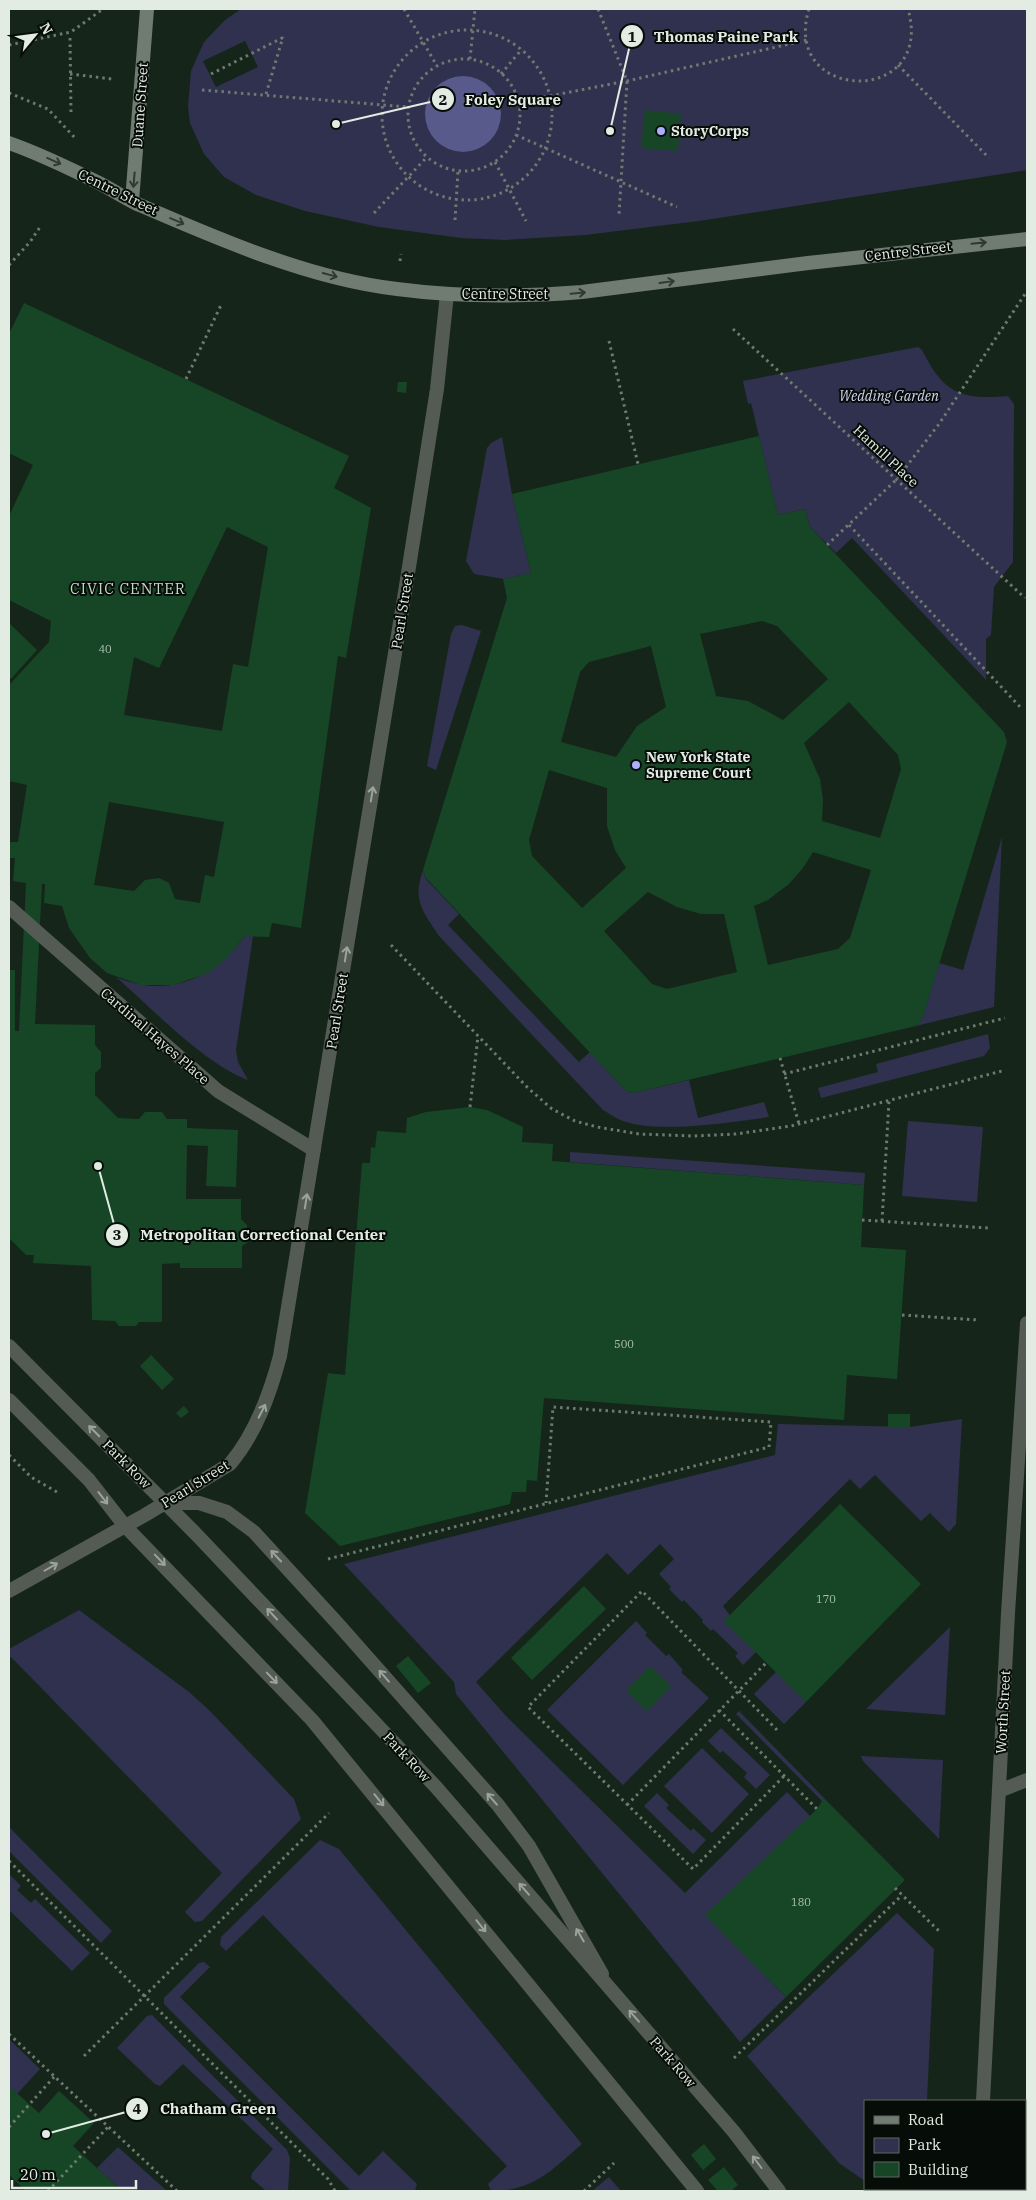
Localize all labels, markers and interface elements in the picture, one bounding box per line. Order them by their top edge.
north arrow [10,10,60,60]
text: N [36,19,57,38]
callout: Thomas Paine Park [619,21,809,51]
text: 1 [627,27,637,46]
text: Thomas Paine Park [654,27,799,46]
street label: Duane Street [128,62,152,148]
callout: Foley Square [431,84,571,114]
text: 2 [438,90,448,109]
text: Foley Square [465,90,561,109]
place label: StoryCorps [671,122,749,140]
marker: StoryCorps [655,125,667,137]
one-way arrow [46,157,61,167]
street label: Centre Street [75,165,161,219]
one-way arrow [130,171,139,187]
one-way arrow [169,216,184,226]
street label: Centre Street [864,237,952,265]
one-way arrow [970,238,986,248]
one-way arrow [322,270,338,280]
one-way arrow [659,277,675,287]
street label: Centre Street [462,285,548,303]
one-way arrow [570,288,586,297]
park label: Wedding Garden [839,387,939,405]
street label: Hamill Place [849,421,923,491]
street label: Pearl Street [387,572,417,650]
district label: CIVIC CENTER [70,579,186,598]
house number: 40 [98,642,112,656]
place label: New York State Supreme Court [646,748,751,782]
marker: New York State Supreme Court [630,759,642,771]
one-way arrow [368,786,378,802]
one-way arrow [341,947,351,963]
street label: Pearl Street [322,972,352,1050]
street label: Cardinal Hayes Place [97,984,213,1088]
one-way arrow [301,1193,311,1209]
callout: Metropolitan Correctional Center [105,1220,395,1250]
text: 3 [112,1225,122,1244]
text: Metropolitan Correctional Center [140,1225,386,1244]
house number: 500 [614,1337,634,1351]
one-way arrow [257,1403,267,1418]
one-way arrow [88,1425,100,1438]
street label: Park Row [99,1436,155,1492]
street label: Pearl Street [158,1456,232,1512]
one-way arrow [98,1491,109,1504]
one-way arrow [270,1549,281,1562]
one-way arrow [154,1554,166,1567]
one-way arrow [44,1562,59,1572]
house number: 170 [816,1592,836,1606]
one-way arrow [266,1608,278,1620]
one-way arrow [379,1670,390,1683]
street label: Worth Street [992,1670,1014,1754]
one-way arrow [266,1672,278,1684]
street label: Park Row [379,1728,435,1786]
one-way arrow [486,1792,497,1805]
one-way arrow [373,1793,384,1806]
one-way arrow [518,1883,529,1896]
house number: 180 [791,1895,811,1909]
one-way arrow [476,1919,487,1932]
one-way arrow [574,1928,584,1942]
one-way arrow [628,2010,639,2023]
street label: Park Row [646,2033,700,2091]
callout: Chatham Green [125,2094,286,2124]
text: 4 [132,2099,142,2118]
text: Chatham Green [160,2099,276,2118]
legend [864,2100,1026,2190]
text: Road [908,2110,944,2129]
text: Park [908,2135,941,2154]
one-way arrow [752,2155,762,2169]
scale bar [12,2158,136,2190]
text: Building [908,2160,968,2179]
text: 20 m [20,2165,56,2184]

